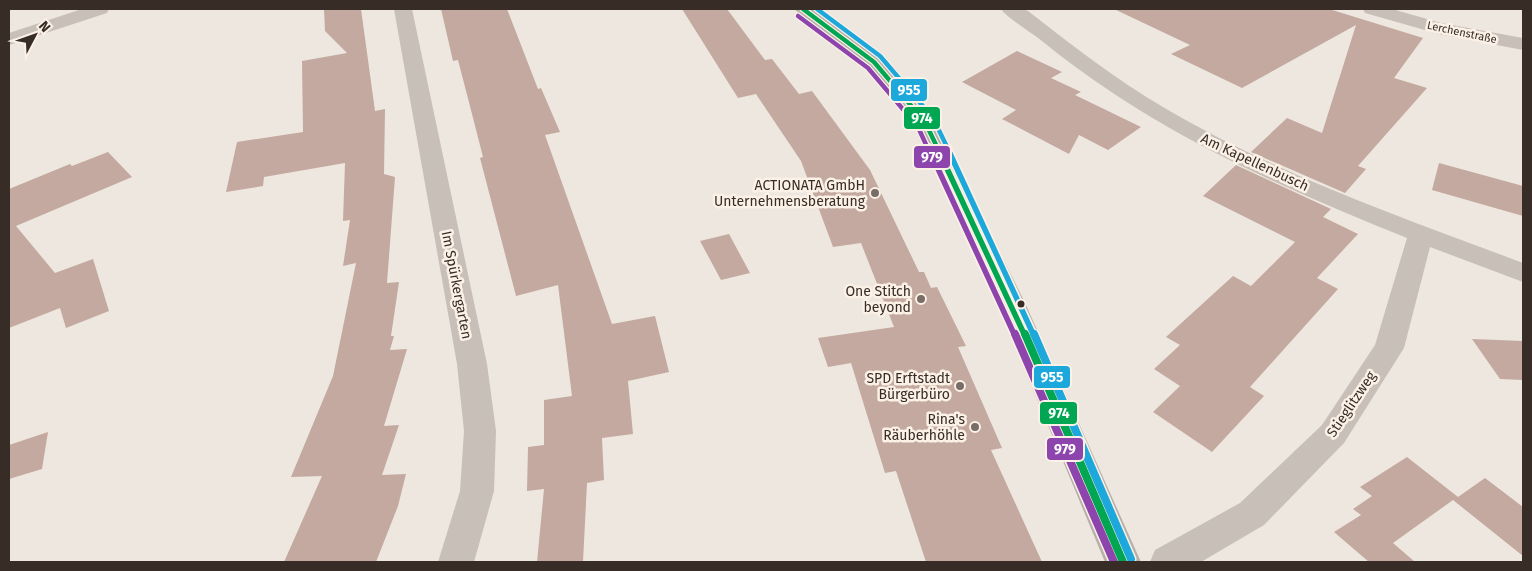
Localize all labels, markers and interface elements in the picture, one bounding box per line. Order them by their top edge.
north arrow [10,10,60,60]
text: N [35,18,54,36]
street label: Lerchenstraße [1426,19,1498,46]
line badge: 955 [890,78,928,102]
text: 955 [898,82,921,99]
line badge: 974 [903,106,941,130]
text: 974 [911,110,933,127]
street label: Am Kapellenbusch [1198,130,1312,195]
line badge: 979 [913,145,951,169]
text: 979 [921,149,943,166]
place label: ACTIONATA GmbH Unternehmensberatung [714,177,866,210]
marker: ACTIONATA GmbH Unternehmensberatung [869,187,881,199]
street label: Im Spürkergarten [438,230,475,341]
place label: One Stitch beyond [845,283,911,316]
marker: One Stitch beyond [915,293,927,305]
unlabelled marker [1016,299,1026,309]
line badge: 955 [1033,365,1071,389]
street label: Stieglitzweg [1323,368,1380,440]
text: 955 [1041,369,1064,386]
place label: SPD Erftstadt Bürgerbüro [866,370,951,403]
marker: SPD Erftstadt Bürgerbüro [954,380,966,392]
line badge: 974 [1039,401,1078,425]
text: 974 [1048,405,1070,422]
place label: Rina's Räuberhöhle [883,411,965,444]
marker: Rina's Räuberhöhle [969,421,981,433]
line badge: 979 [1046,437,1084,461]
text: 979 [1054,441,1076,458]

